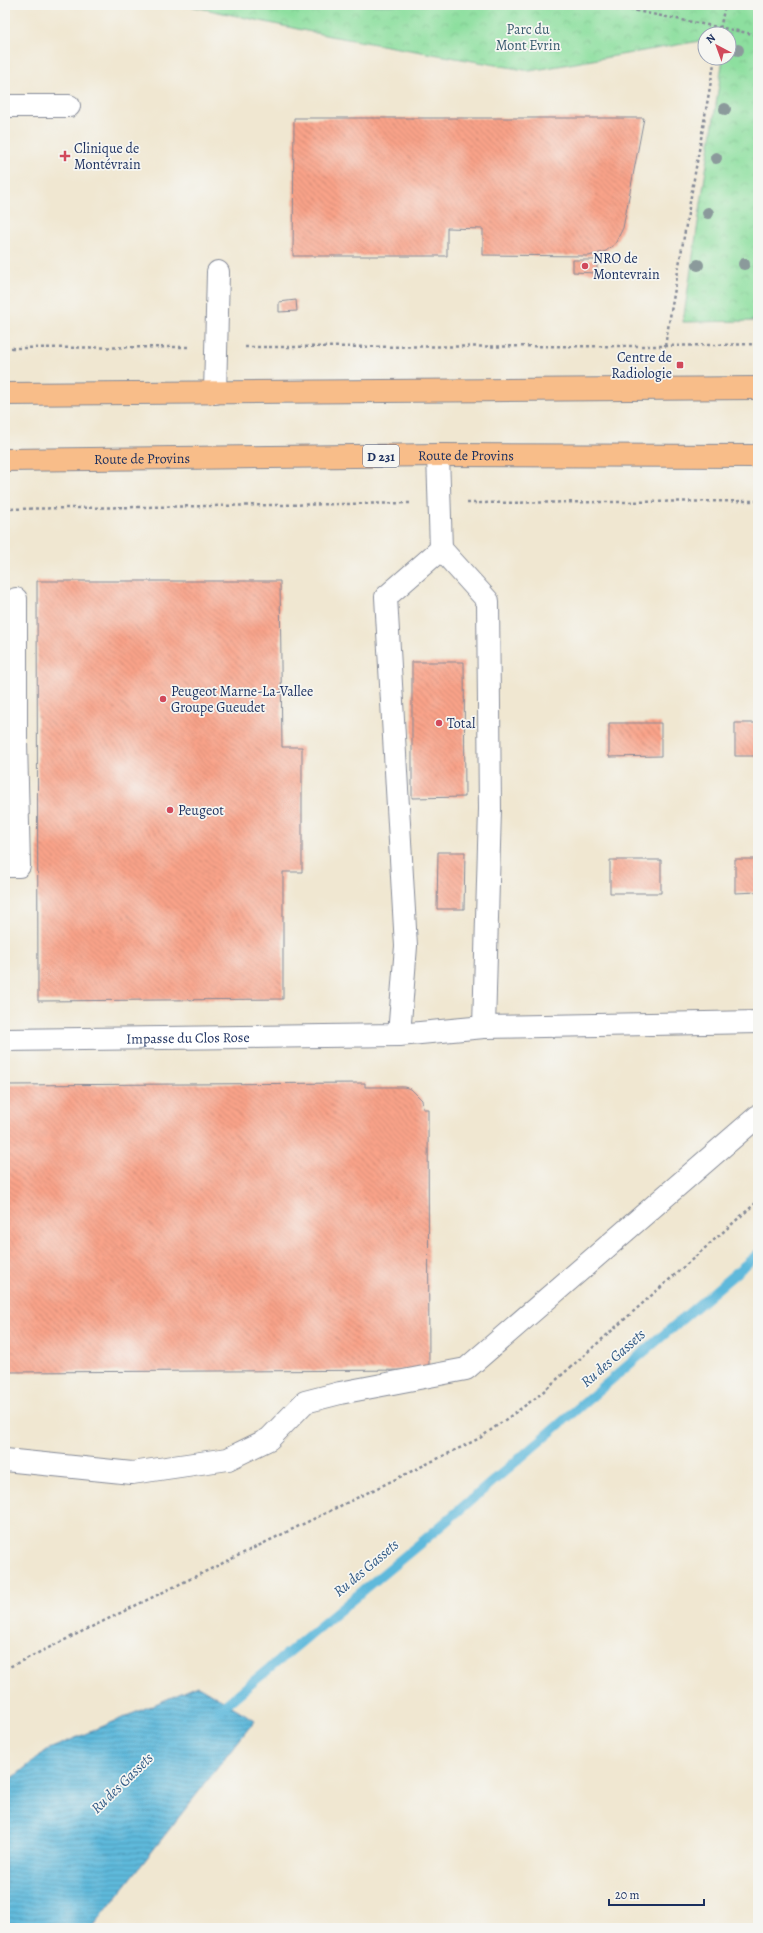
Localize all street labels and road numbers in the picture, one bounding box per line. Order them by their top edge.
road number: D 231 [363,445,399,467]
street label: Route de Provins [418,445,514,465]
street label: Route de Provins [94,448,190,468]
street label: Impasse du Clos Rose [126,1027,250,1048]

